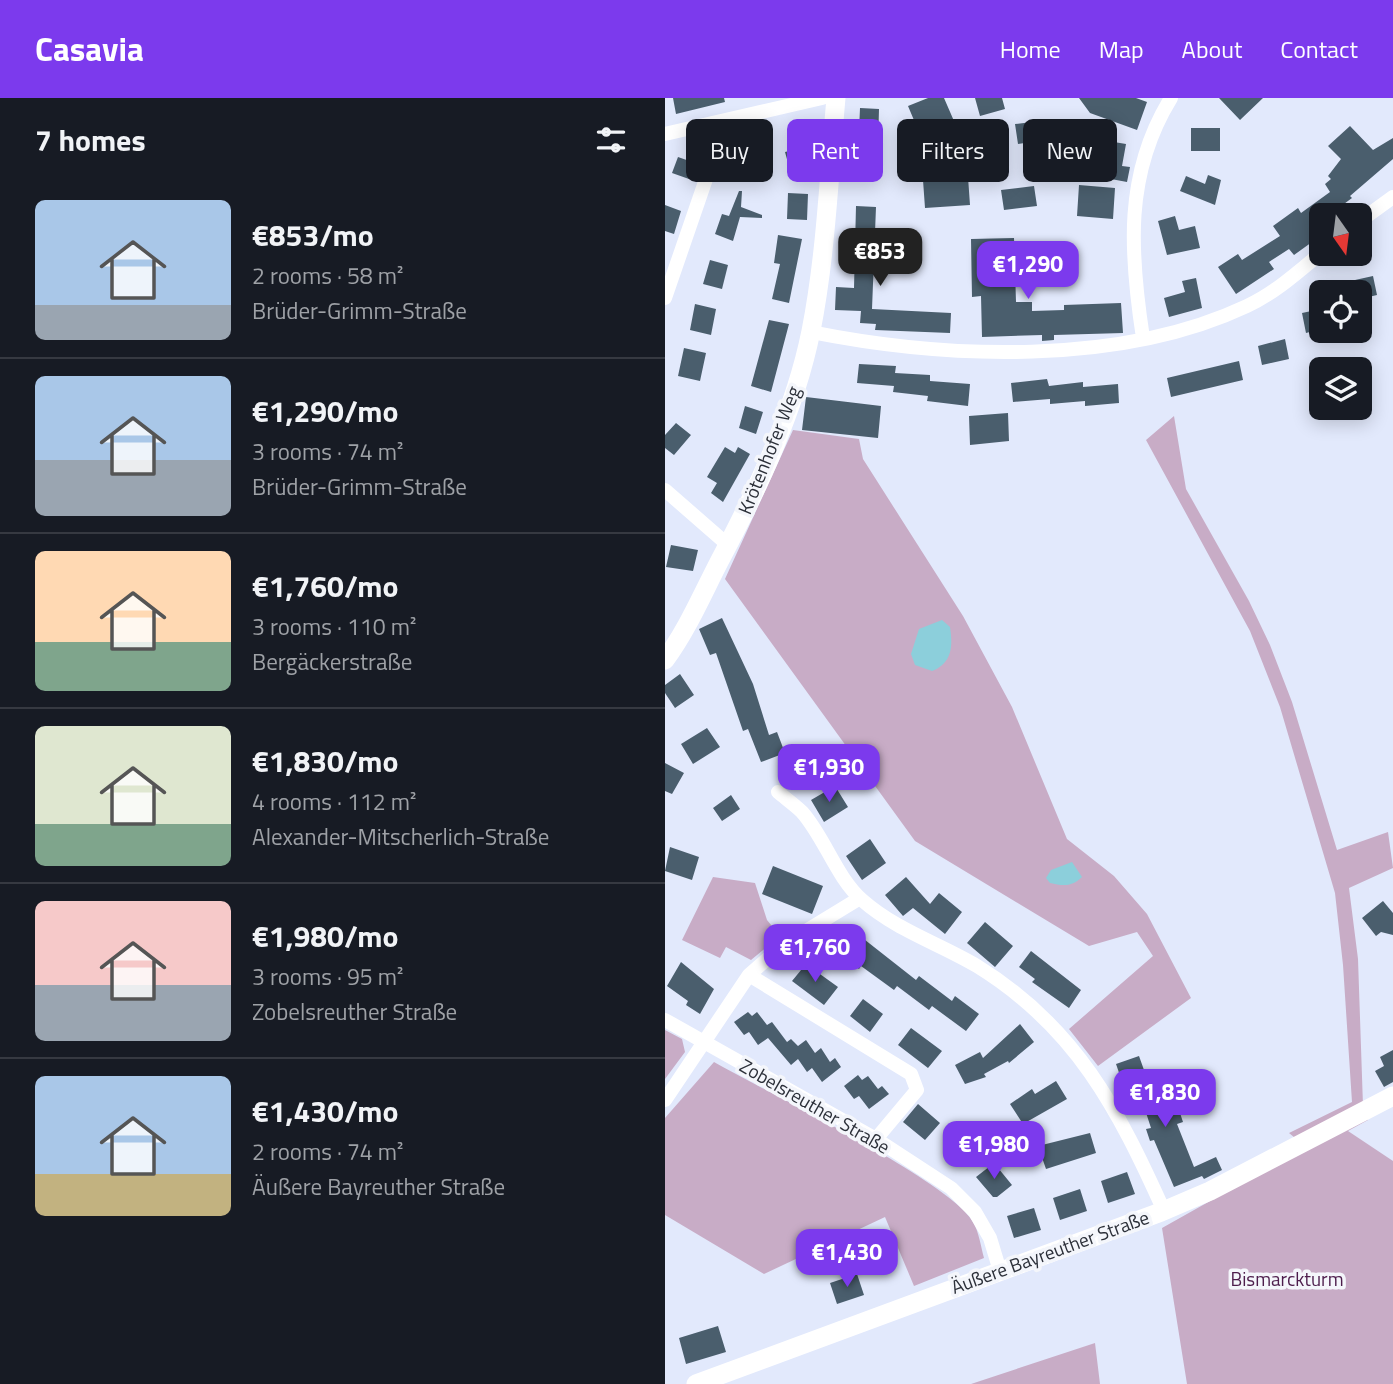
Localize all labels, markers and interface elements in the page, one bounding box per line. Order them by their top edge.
text: Casavia [35,24,144,74]
text: Home [1000,31,1061,67]
text: Map [1099,31,1144,67]
text: About [1182,31,1242,67]
text: Contact [1280,31,1358,67]
text: 7 homes [35,117,146,163]
chip: Buy [686,119,773,182]
chip: Rent [787,119,883,182]
chip: Filters [897,119,1009,182]
chip: New [1023,119,1117,182]
icon: filters [592,121,630,159]
north arrow [1309,203,1372,266]
map controls [1309,203,1372,420]
text: €853/mo [252,212,374,258]
icon: home [91,228,175,312]
pin: €853 [839,228,921,288]
text: €853 [854,233,906,268]
pin: €1,290 [971,242,1085,301]
text: €1,290 [993,246,1063,281]
text: 2 rooms · 58 m² [252,258,403,293]
button: locate [1309,280,1372,343]
text: Brüder-Grimm-Straße [252,293,467,328]
button: layers [1309,357,1372,420]
street label: Krötenhofer Weg [730,381,808,518]
text: €1,290/mo [252,388,398,434]
icon: home [91,404,175,488]
text: 3 rooms · 74 m² [252,434,403,469]
text: Brüder-Grimm-Straße [252,469,467,504]
text: €1,760/mo [252,563,398,609]
icon: home [91,579,175,663]
text: 3 rooms · 110 m² [252,609,416,644]
text: Bergäckerstraße [252,644,412,679]
text: €1,830/mo [252,738,398,784]
pin: €1,930 [772,744,886,804]
text: €1,930 [794,749,864,784]
icon: home [91,754,175,838]
text: 4 rooms · 112 m² [252,784,416,819]
text: Alexander-Mitscherlich-Straße [252,819,549,854]
text: €1,980/mo [252,913,398,959]
pin: €1,760 [758,924,872,984]
icon: home [91,929,175,1013]
text: €1,760 [780,929,850,964]
text: 3 rooms · 95 m² [252,959,403,994]
text: Zobelsreuther Straße [252,994,457,1029]
street label: Zobelsreuther Straße [735,1051,896,1161]
pin: €1,830 [1108,1070,1222,1129]
text: €1,830 [1130,1074,1200,1109]
text: €1,430/mo [252,1088,398,1134]
icon: home [91,1104,175,1188]
pin: €1,980 [937,1122,1051,1181]
text: €1,980 [959,1126,1029,1161]
text: 2 rooms · 74 m² [252,1134,403,1169]
text: Äußere Bayreuther Straße [252,1169,505,1204]
street label: Äußere Bayreuther Straße [947,1202,1153,1301]
pin: €1,430 [790,1230,904,1289]
text: €1,430 [812,1234,882,1269]
park label: Bismarckturm [1230,1264,1344,1293]

